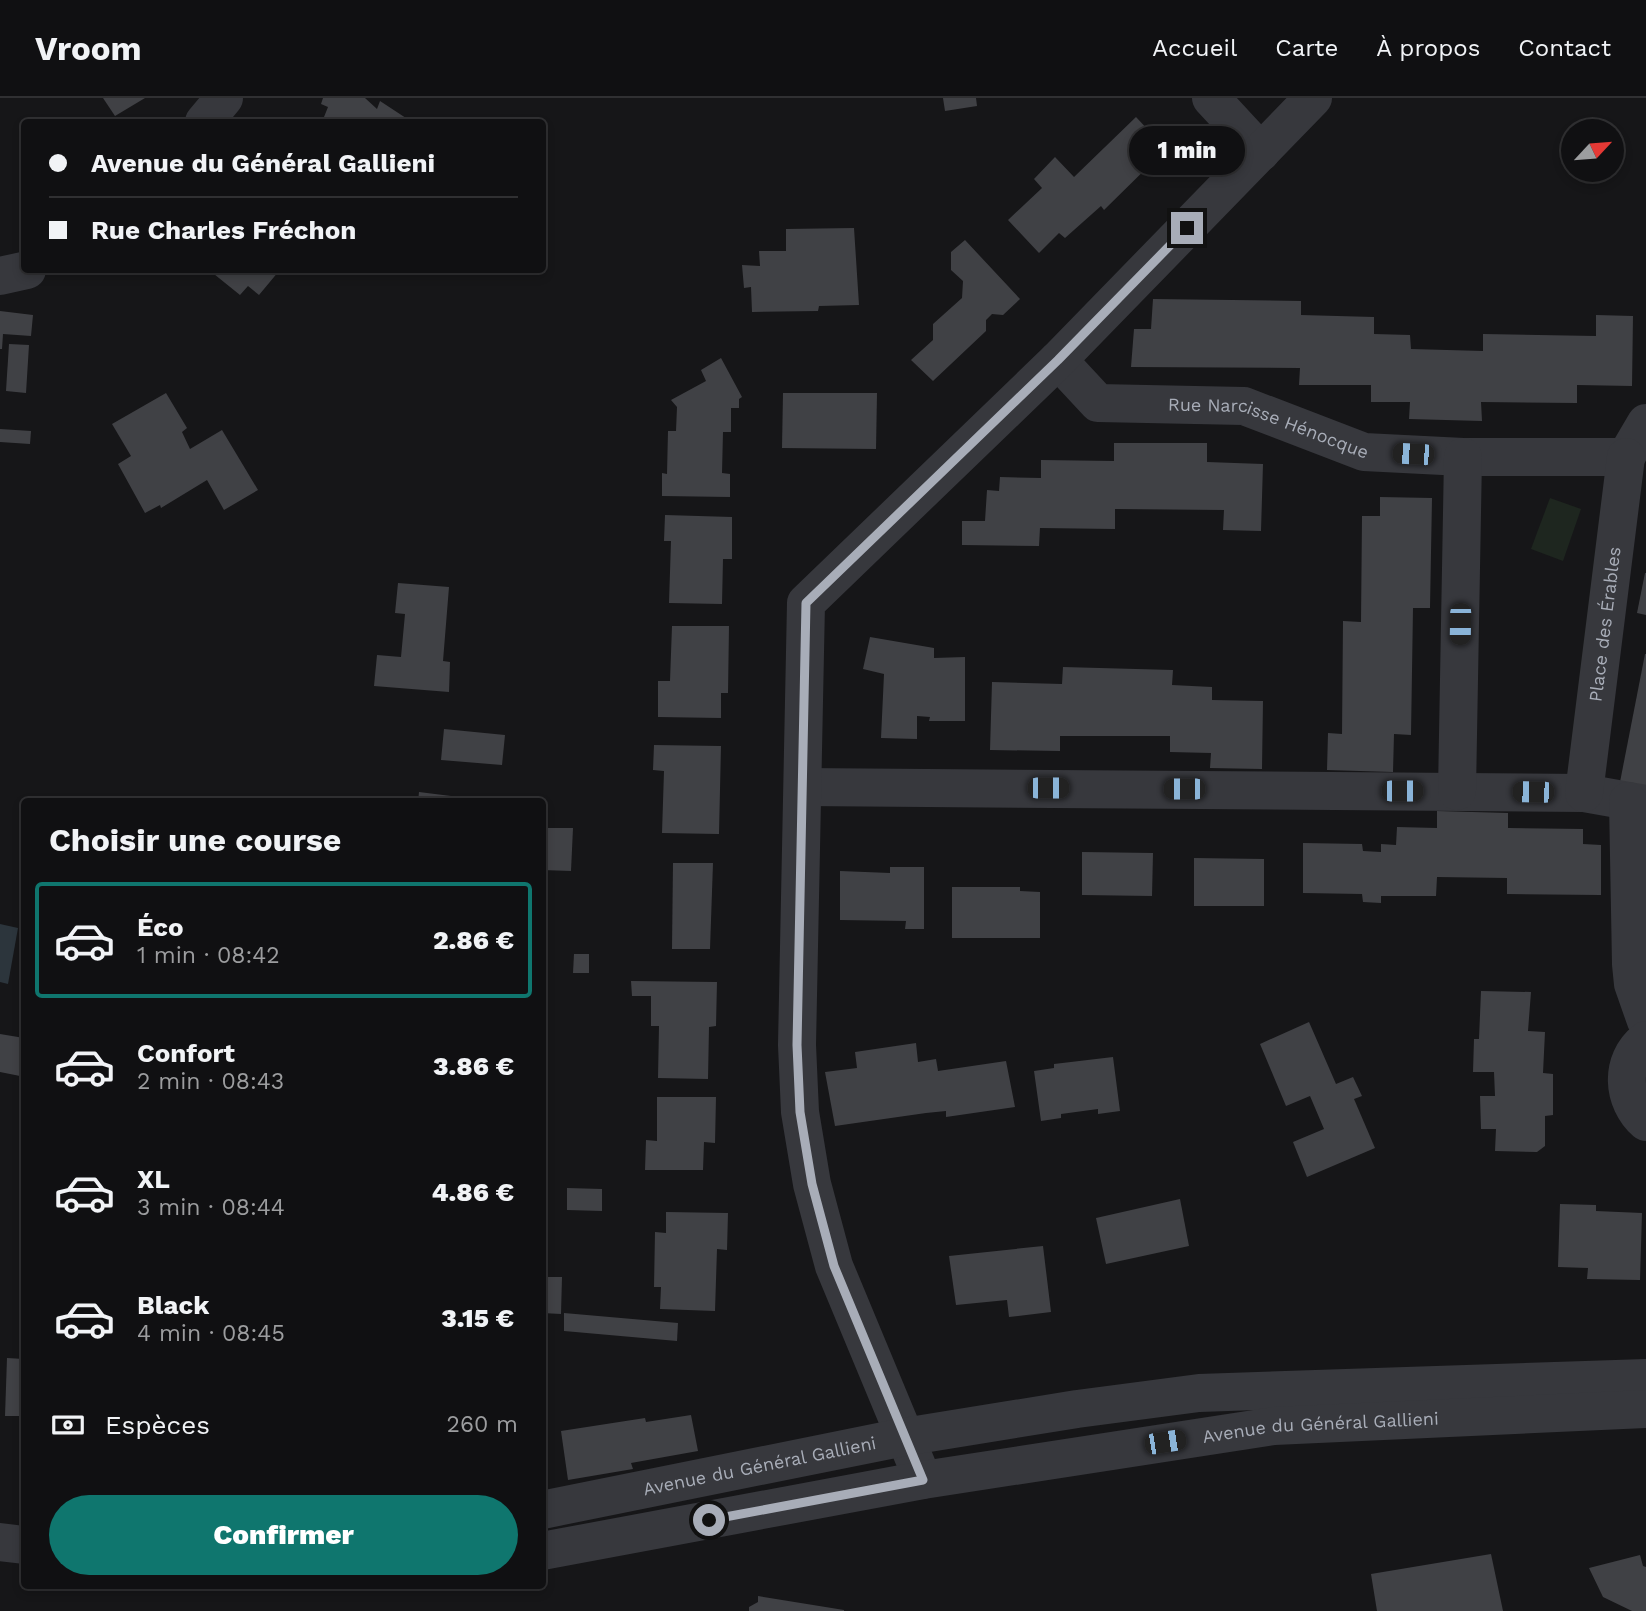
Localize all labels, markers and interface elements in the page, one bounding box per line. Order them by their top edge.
text: Vroom [35,29,142,68]
text: Accueil [1152,34,1237,62]
text: Carte [1275,34,1338,62]
text: À propos [1376,34,1480,62]
text: Contact [1518,34,1611,62]
north arrow [1561,119,1624,182]
map controls [1561,119,1624,182]
callout: 1 min [1129,127,1245,176]
text: 1 min [1157,137,1217,164]
text: Avenue du Général Gallieni [91,148,435,178]
route end [1171,212,1203,244]
text: Rue Charles Fréchon [91,215,356,245]
street label: Rue Narcisse Hénocque [1168,393,1372,463]
car [1392,442,1435,466]
street label: Place des Érables [1584,545,1625,703]
car [1450,603,1471,645]
car [1028,778,1070,799]
car [1164,779,1206,800]
car [1382,781,1424,802]
car [1512,781,1555,803]
text: Choisir une course [49,821,341,859]
icon: car [53,909,116,972]
text: Éco [137,912,184,942]
text: 2.86 € [433,925,514,955]
text: 1 min · 08:42 [137,942,280,969]
icon: car [53,1035,116,1098]
text: Confort [137,1038,235,1068]
text: 3.86 € [433,1051,514,1081]
text: 2 min · 08:43 [137,1068,284,1095]
icon: car [53,1161,116,1224]
text: XL [137,1164,170,1194]
text: 4.86 € [431,1177,514,1207]
text: 3 min · 08:44 [137,1194,285,1221]
icon: car [53,1287,116,1350]
text: Black [137,1290,209,1320]
text: 3.15 € [441,1303,514,1333]
text: 4 min · 08:45 [137,1320,285,1347]
icon: cash [49,1406,87,1444]
street label: Avenue du Général Gallieni [1201,1407,1439,1447]
text: Espèces [105,1410,210,1440]
text: 260 m [447,1411,518,1438]
car [1143,1428,1188,1456]
street label: Avenue du Général Gallieni [641,1432,878,1499]
button: Confirmer [49,1495,518,1575]
route start [693,1504,725,1536]

